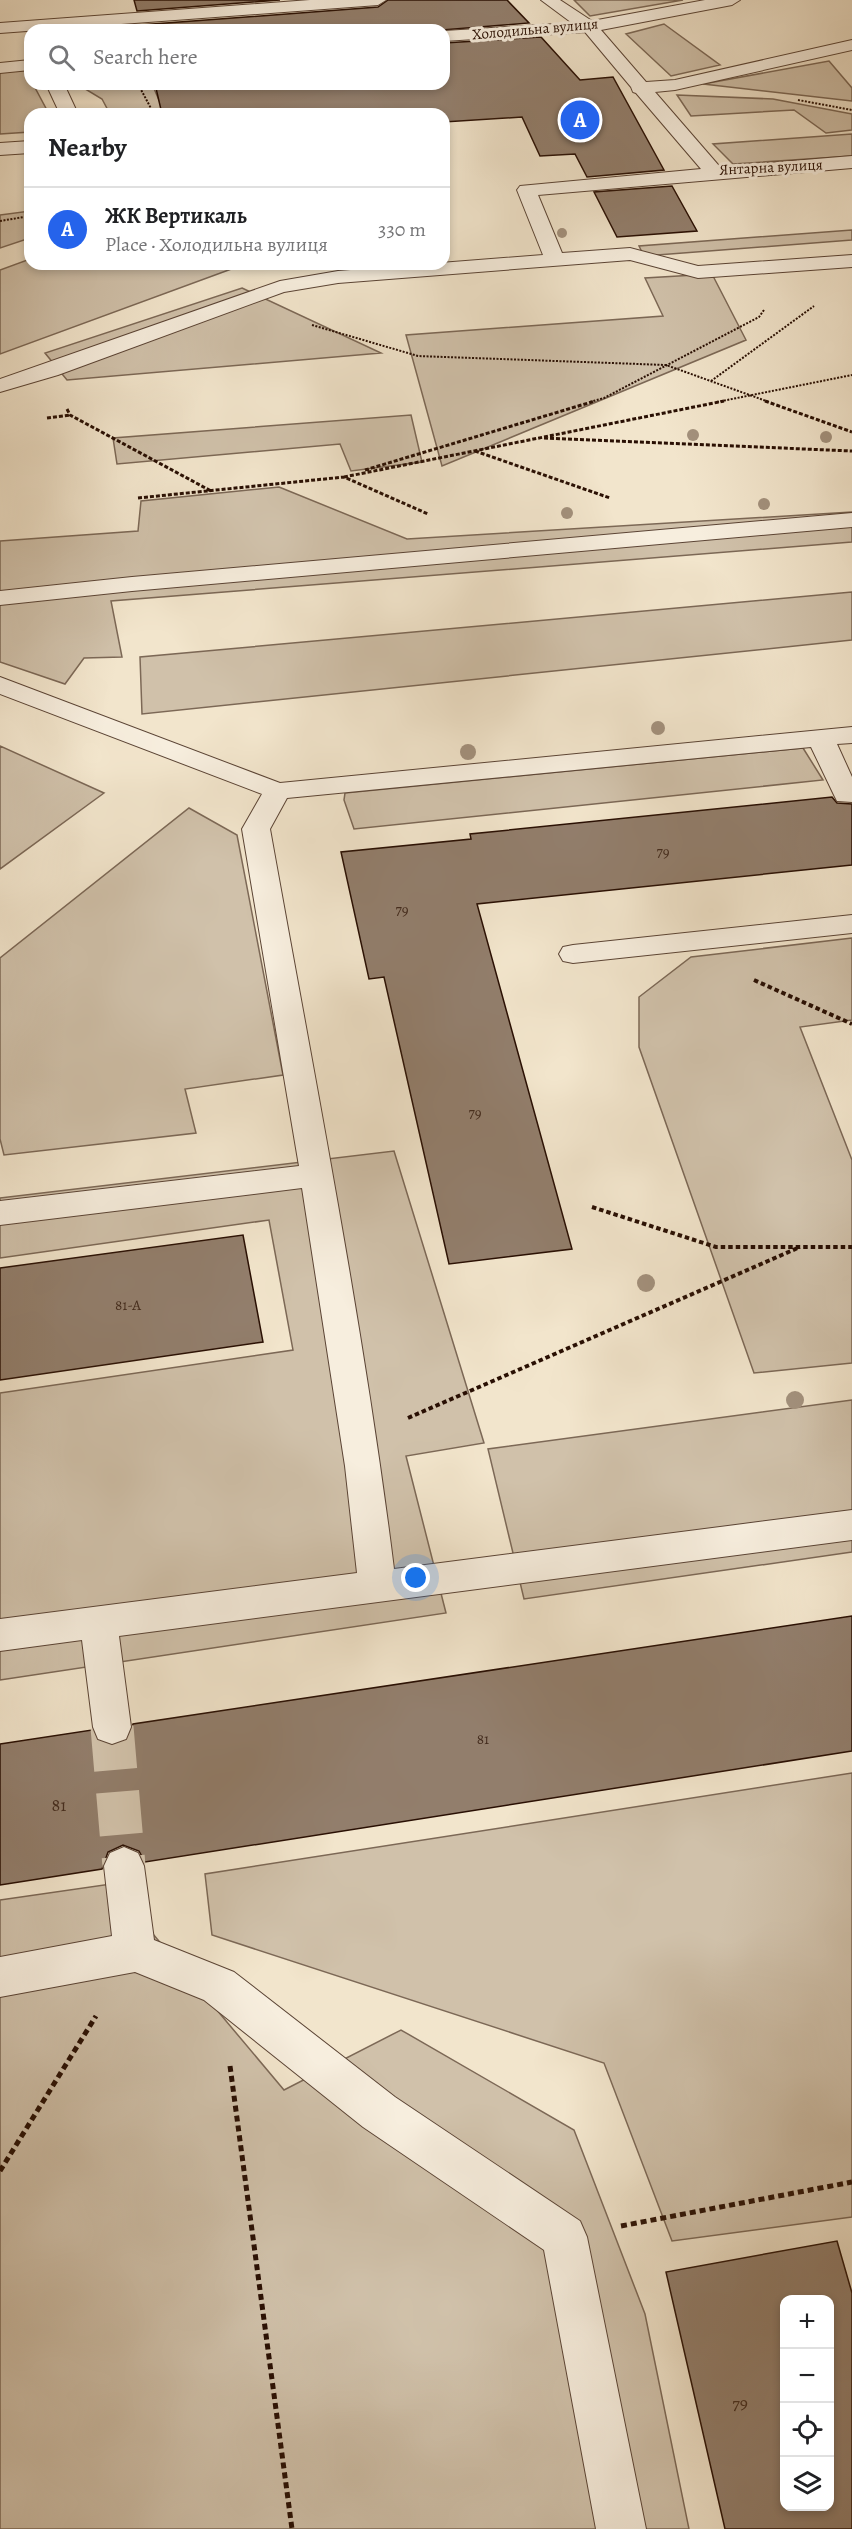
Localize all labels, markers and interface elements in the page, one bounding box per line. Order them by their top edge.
street label: Холодильна вулиця [471,14,599,44]
search box [24,24,450,90]
icon: search [45,41,78,74]
text: Search here [93,42,198,72]
pin: A [560,98,600,142]
text: Nearby [48,130,127,165]
street label: Янтарна вулиця [719,154,823,180]
text: ЖК Вертикаль [105,201,247,231]
text: A [61,216,74,243]
text: 330 m [378,216,426,243]
text: Place · Холодильна вулиця [105,231,328,258]
house number: 79 [656,842,670,862]
house number: 79 [395,900,409,920]
house number: 79 [468,1103,482,1123]
house number: 81-А [115,1295,141,1315]
your location [401,1563,430,1592]
house number: 81 [477,1729,489,1749]
house number: 81 [52,1793,66,1817]
map controls [780,2295,834,2511]
button: + [780,2295,834,2349]
button: − [780,2349,834,2403]
house number: 79 [732,2391,748,2415]
button: locate [780,2403,834,2457]
button: layers [780,2457,834,2511]

